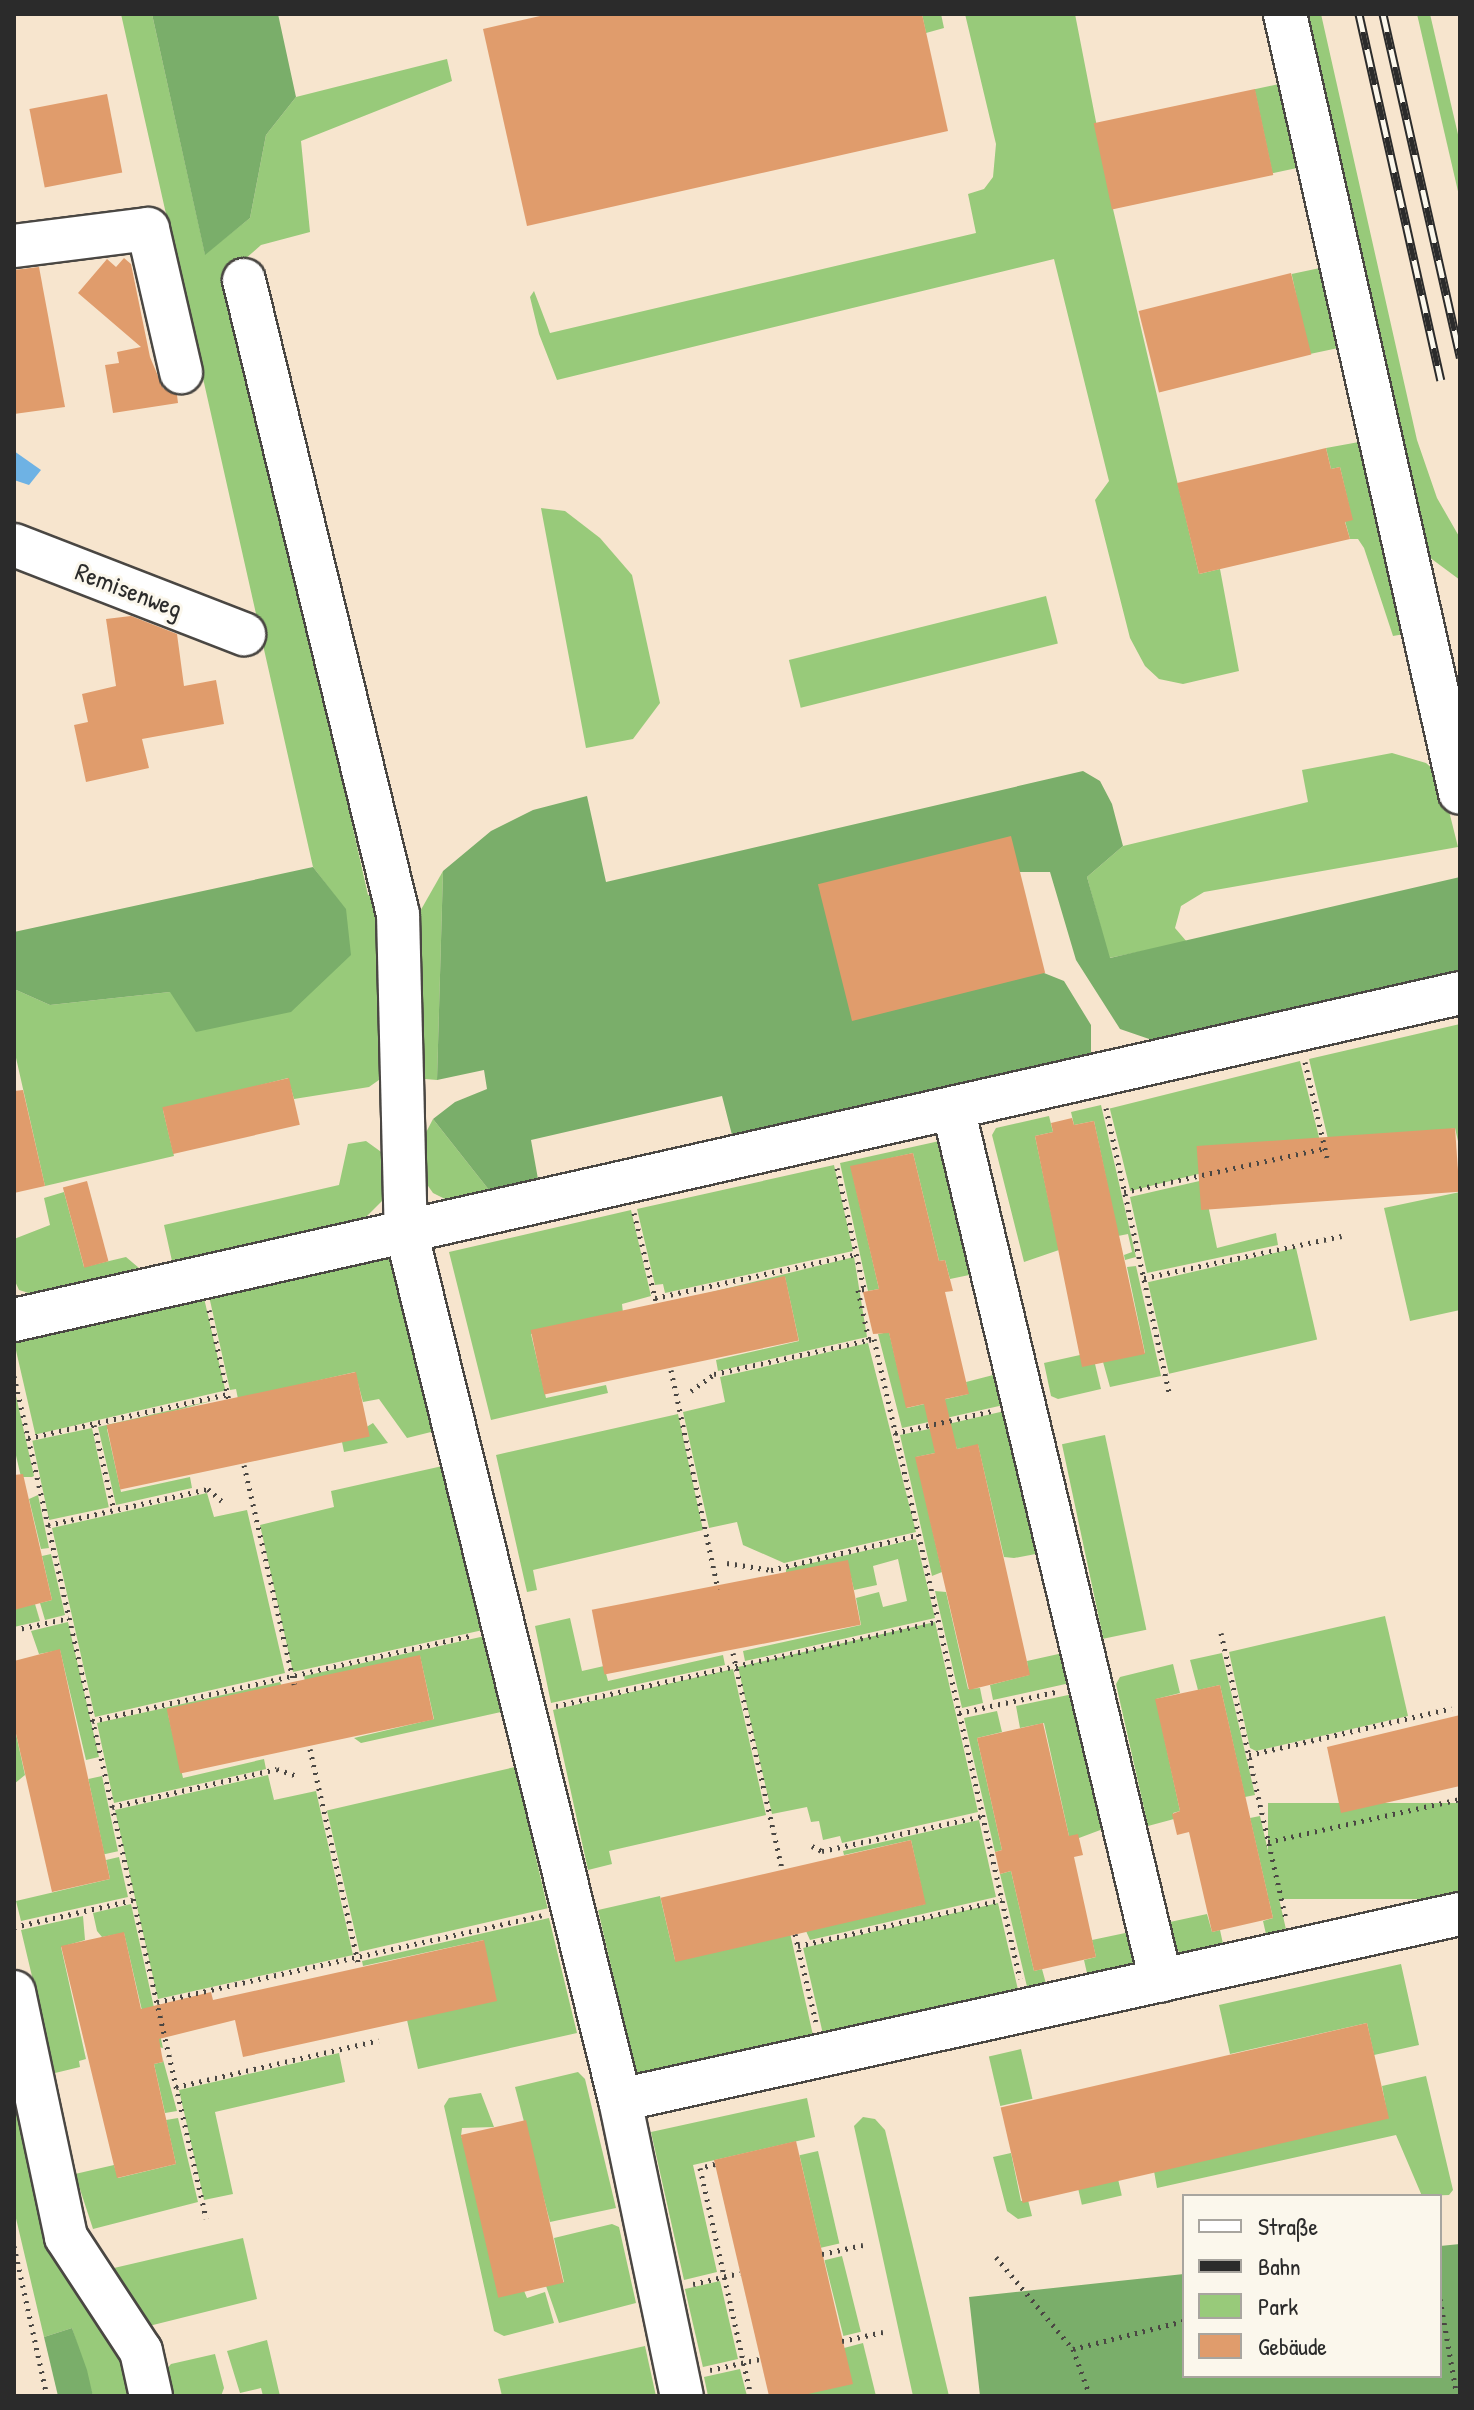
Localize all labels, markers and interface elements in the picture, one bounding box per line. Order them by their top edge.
street label: Remisenweg [71,555,187,625]
legend [1182,2194,1442,2378]
text: Straße [1258,2210,1318,2242]
text: Bahn [1258,2250,1301,2282]
text: Park [1258,2290,1298,2322]
text: Gebäude [1258,2330,1327,2362]

